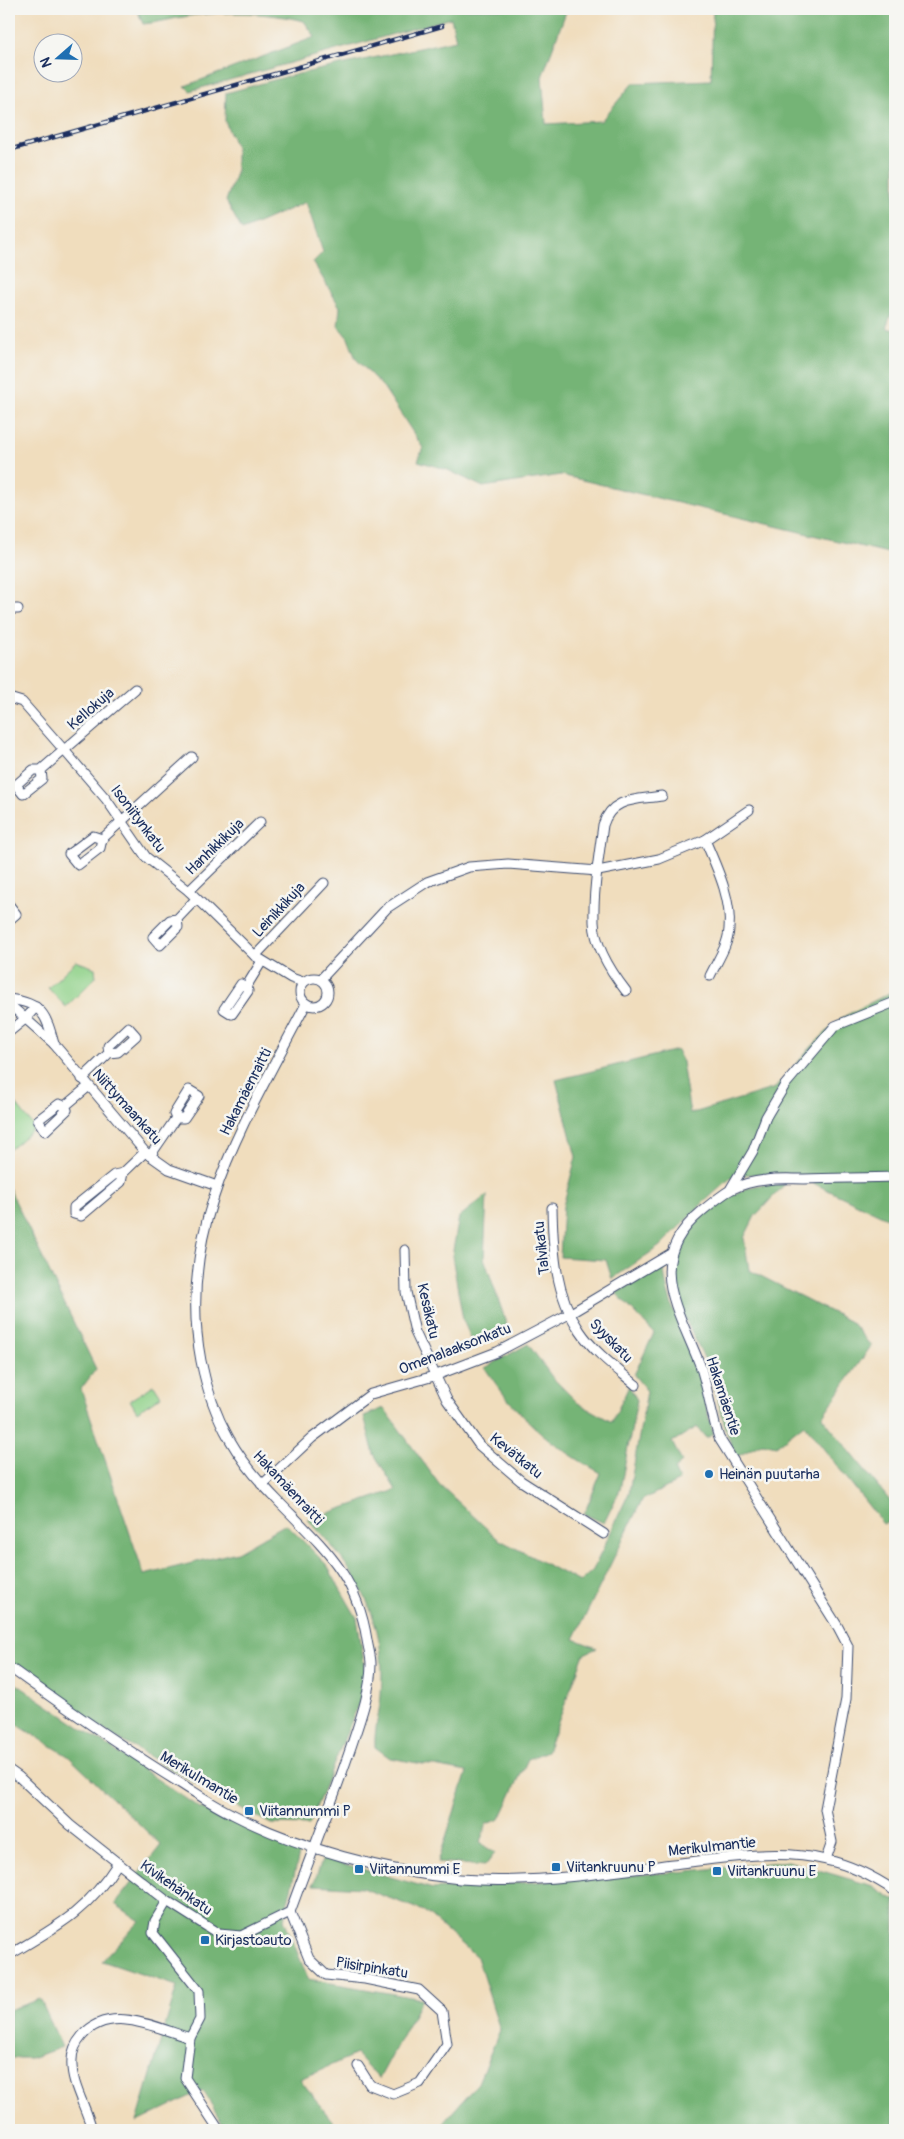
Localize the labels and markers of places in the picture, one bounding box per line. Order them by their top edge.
place label: Heinän puutarha [719,1465,820,1484]
marker: Heinän puutarha [703,1468,715,1480]
place label: Viitannummi P [259,1802,351,1821]
marker: Viitannummi P [243,1805,255,1817]
place label: Viitankruunu P [566,1858,656,1877]
place label: Viitannummi E [369,1860,461,1879]
marker: Viitankruunu P [550,1861,562,1873]
place label: Viitankruunu E [727,1862,816,1881]
marker: Viitannummi E [353,1863,365,1875]
marker: Viitankruunu E [711,1865,723,1877]
place label: Kirjastoauto [215,1931,292,1950]
marker: Kirjastoauto [199,1934,211,1946]

